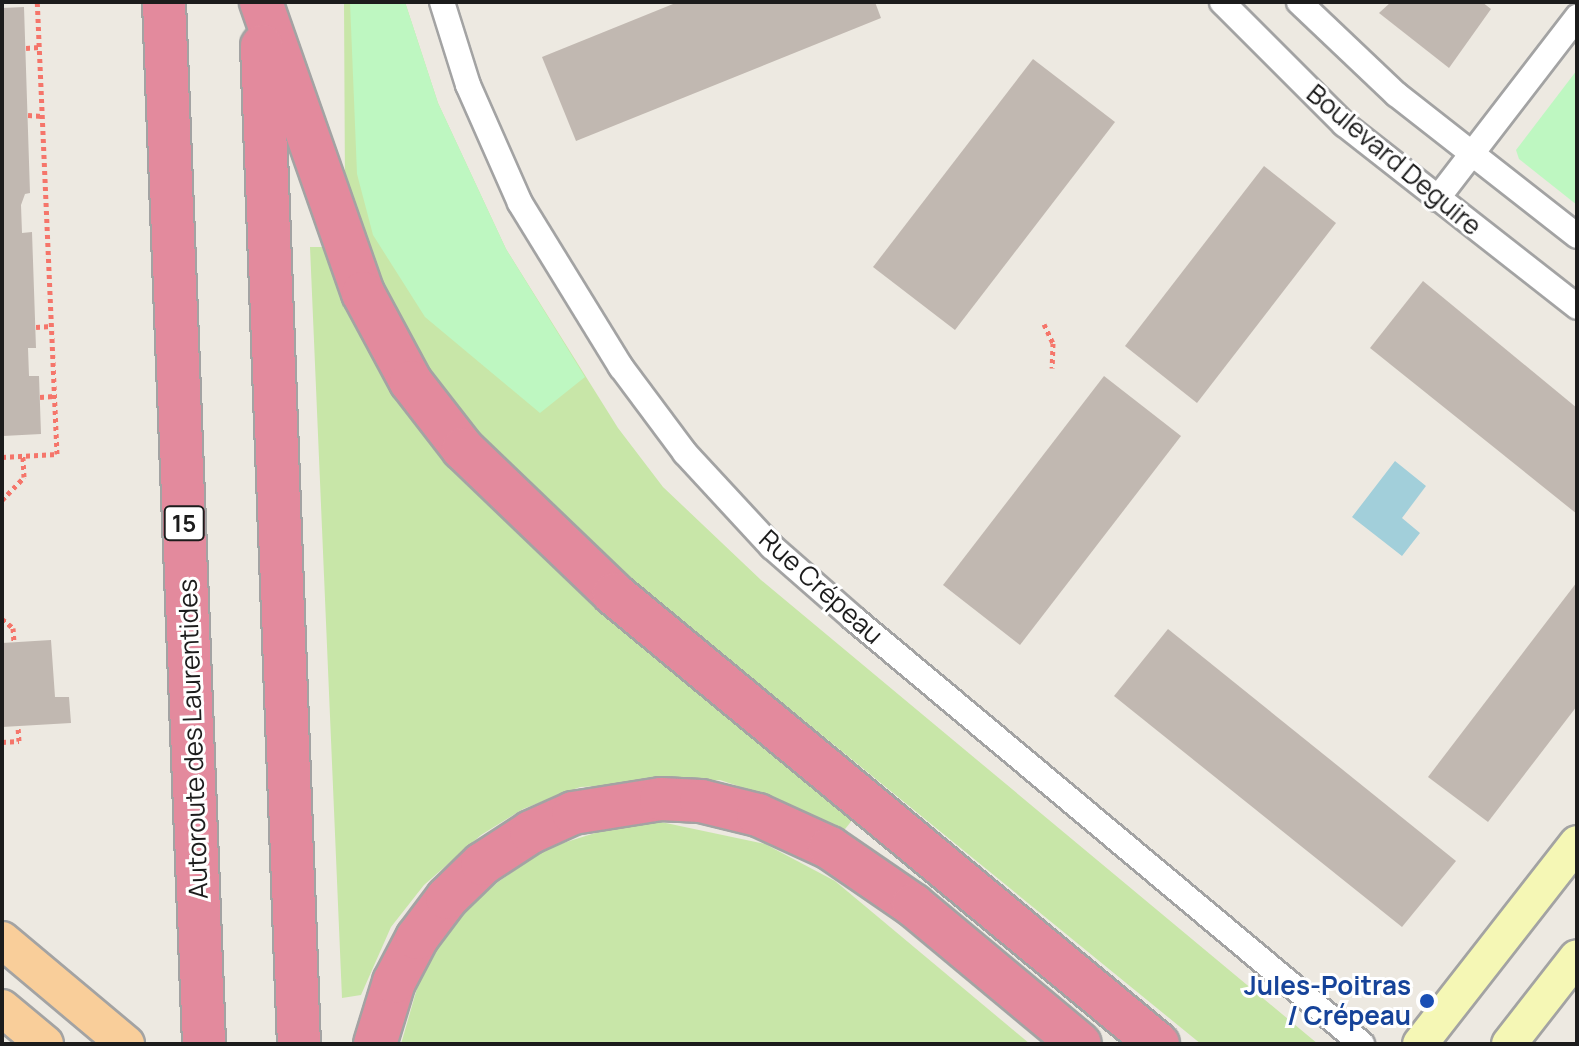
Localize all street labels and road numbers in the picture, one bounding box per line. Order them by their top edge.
street label: Boulevard Deguire [1300,78,1488,242]
road number: 15 [162,503,206,543]
street label: Rue Crépeau [753,523,889,651]
street label: Autoroute des Laurentides [172,578,214,900]

